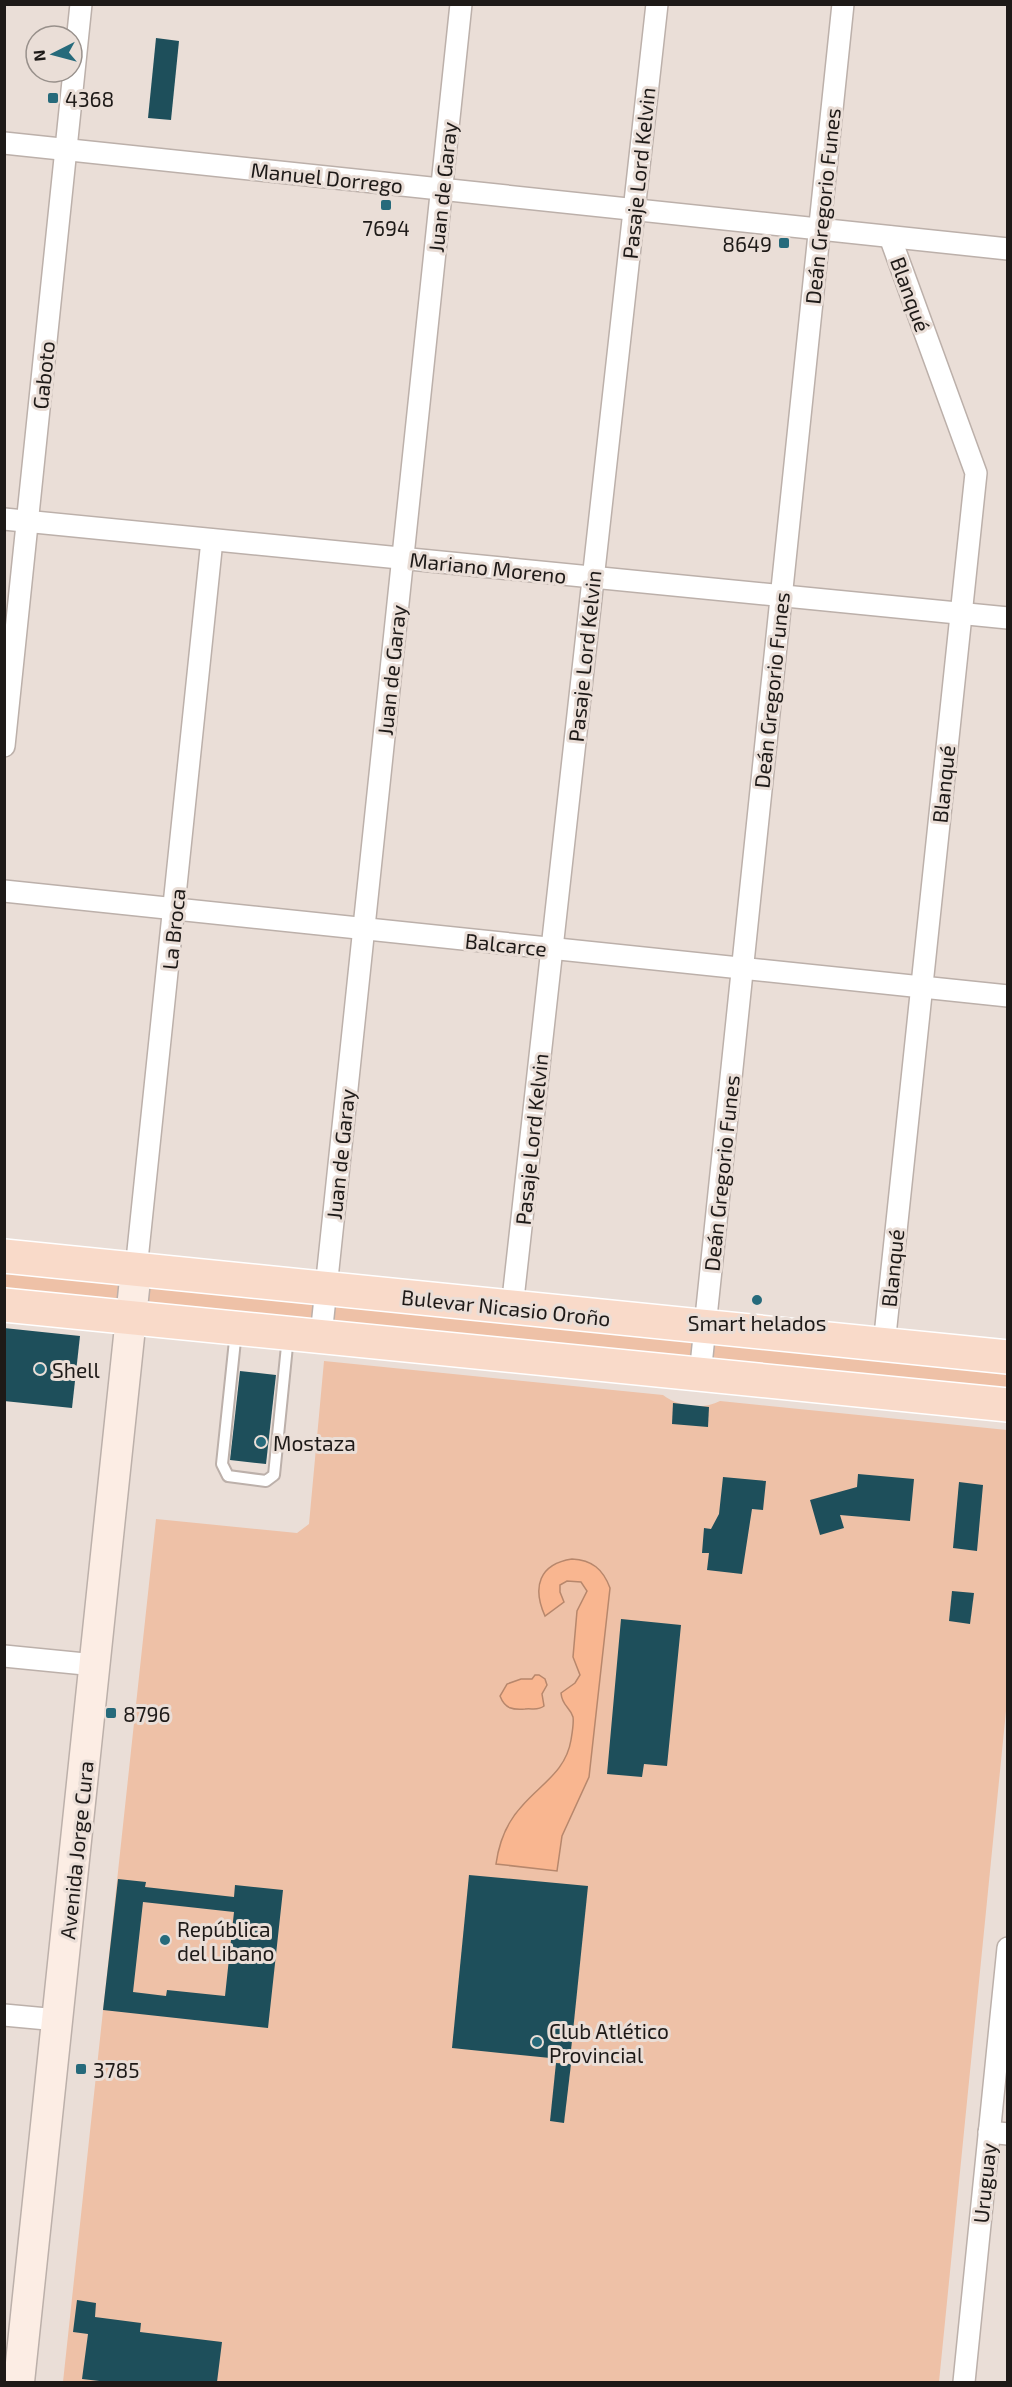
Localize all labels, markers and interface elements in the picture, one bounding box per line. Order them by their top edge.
north arrow [24,24,84,84]
text: N [29,49,49,62]
place label: 4368 [65,86,114,111]
street label: Pasaje Lord Kelvin [617,86,660,260]
marker: 4368 [46,91,60,105]
street label: Deán Gregorio Funes [799,107,845,305]
street label: Juan de Garay [423,120,461,254]
street label: Manuel Dorrego [250,157,404,197]
marker: 7694 [379,198,393,212]
place label: 7694 [362,215,410,240]
place label: 8649 [722,231,772,256]
marker: 8649 [777,236,791,250]
street label: Blanqué [886,253,936,335]
street label: Gaboto [27,340,59,410]
street label: Mariano Moreno [408,546,568,588]
street label: Pasaje Lord Kelvin [563,569,606,743]
street label: Deán Gregorio Funes [748,591,794,789]
street label: Juan de Garay [372,603,410,737]
street label: Blanqué [926,744,960,824]
street label: La Broca [156,887,190,971]
street label: Balcarce [464,927,548,961]
street label: Pasaje Lord Kelvin [510,1052,553,1226]
street label: Deán Gregorio Funes [698,1074,744,1272]
street label: Juan de Garay [321,1087,359,1221]
street label: Blanqué [875,1228,909,1308]
street label: Bulevar Nicasio Oroño [400,1284,612,1330]
marker: Smart helados [750,1293,764,1307]
place label: Smart helados [688,1310,826,1335]
place label: Shell [52,1357,100,1382]
marker: Shell [33,1362,47,1376]
place label: Mostaza [273,1430,356,1455]
marker: Mostaza [254,1435,268,1449]
place label: 8796 [123,1701,171,1726]
marker: 8796 [104,1706,118,1720]
street label: Avenida Jorge Cura [54,1760,98,1940]
place label: República del Libano [177,1916,274,1965]
marker: República del Libano [158,1933,172,1947]
place label: Club Atlético Provincial [549,2018,669,2067]
marker: Club Atlético Provincial [530,2035,544,2049]
place label: 3785 [93,2057,139,2082]
marker: 3785 [74,2062,88,2076]
street label: Uruguay [967,2142,1001,2224]

